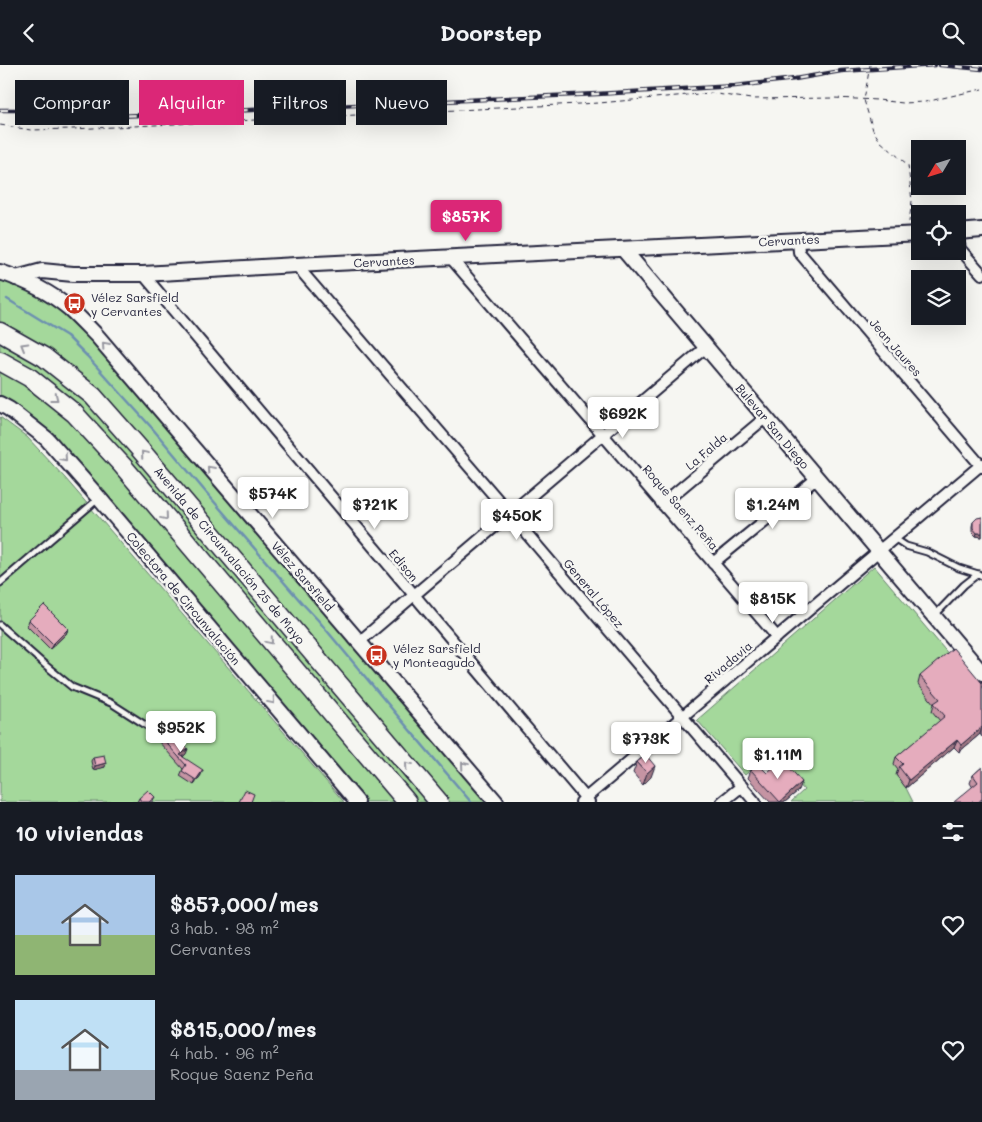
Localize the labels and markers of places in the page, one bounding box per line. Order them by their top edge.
pin: $857K [431,199,501,242]
place label: Vélez Sarsfield y Cervantes [91,289,179,319]
bus stop icon: Vélez Sarsfield y Cervantes [63,292,87,316]
pin: $692K [588,397,658,439]
pin: $574K [238,477,308,519]
pin: $721K [340,487,410,530]
pin: $1.24M [732,487,814,530]
pin: $450K [482,499,552,541]
pin: $815K [738,581,808,624]
place label: Vélez Sarsfield y Monteagudo [393,640,481,670]
bus stop icon: Vélez Sarsfield y Monteagudo [365,643,389,667]
pin: $952K [146,711,216,753]
pin: $773K [611,721,681,764]
pin: $1.11M [737,737,819,780]

